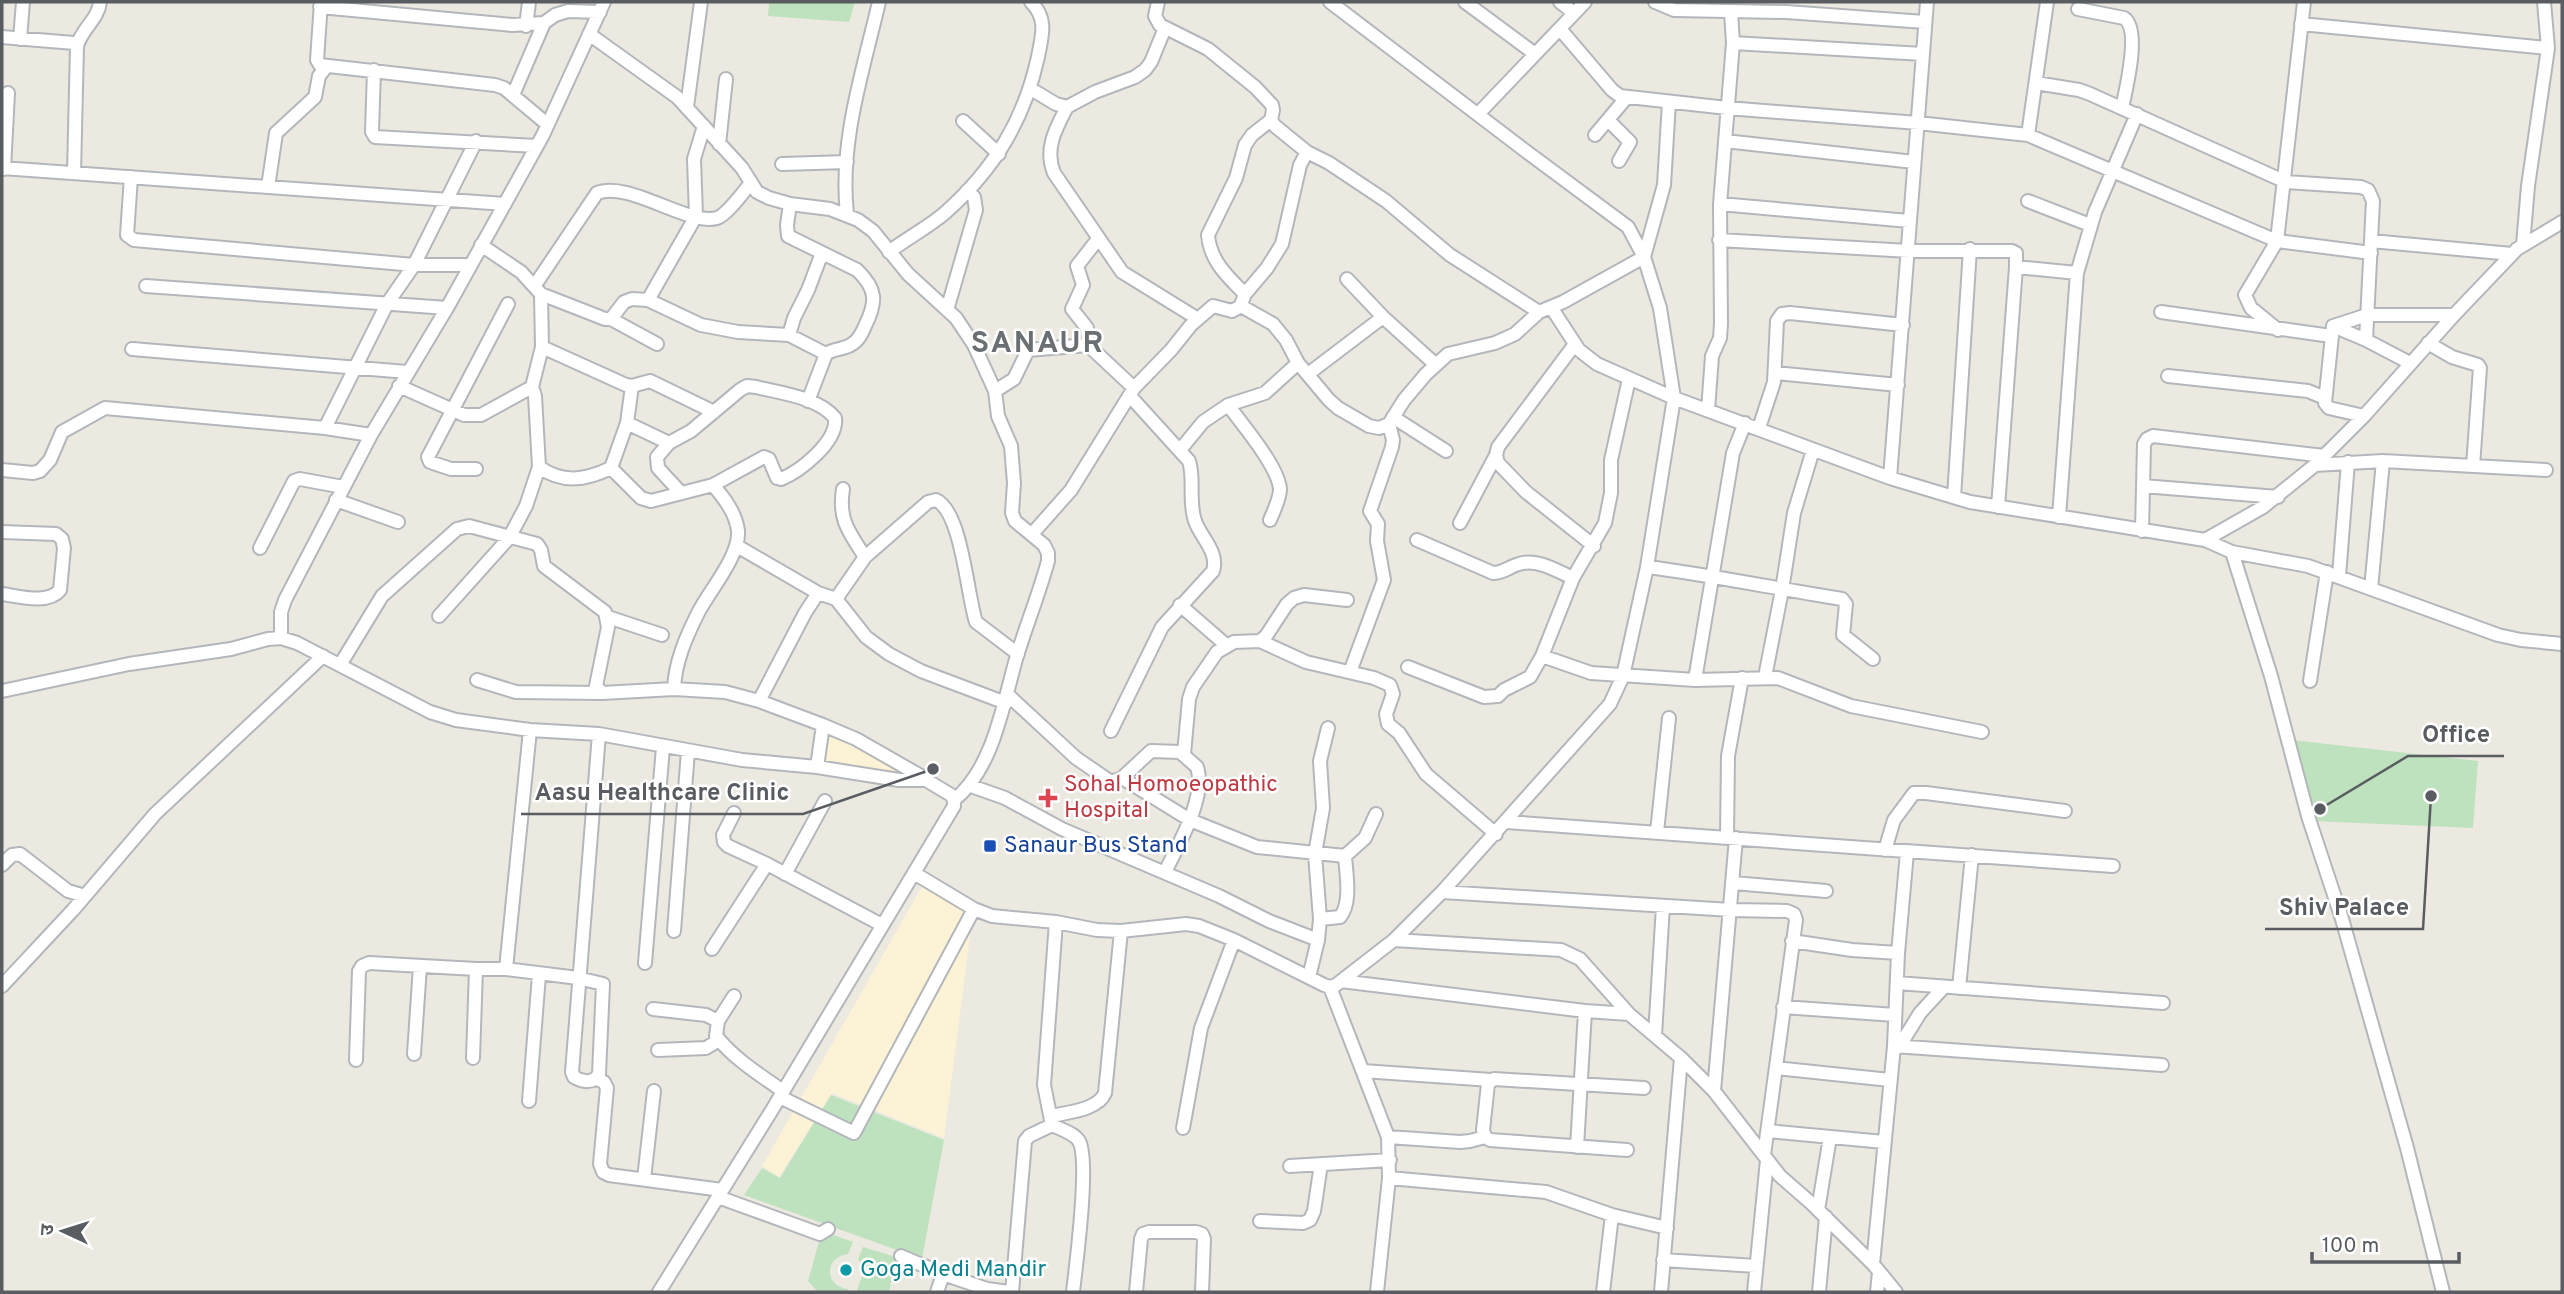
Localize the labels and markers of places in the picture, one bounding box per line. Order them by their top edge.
callout: Office [2408,711,2504,756]
callout: Aasu Healthcare Clinic [521,769,803,814]
place label: Sohal Homoeopathic Hospital [1064,771,1278,826]
marker: Sohal Homoeopathic Hospital [1038,788,1058,808]
place label: Sanaur Bus Stand [1004,832,1188,861]
marker: Sanaur Bus Stand [982,838,998,854]
callout: Shiv Palace [2265,884,2423,929]
place label: Goga Medi Mandir [860,1256,1046,1285]
marker: Goga Medi Mandir [838,1262,854,1278]

